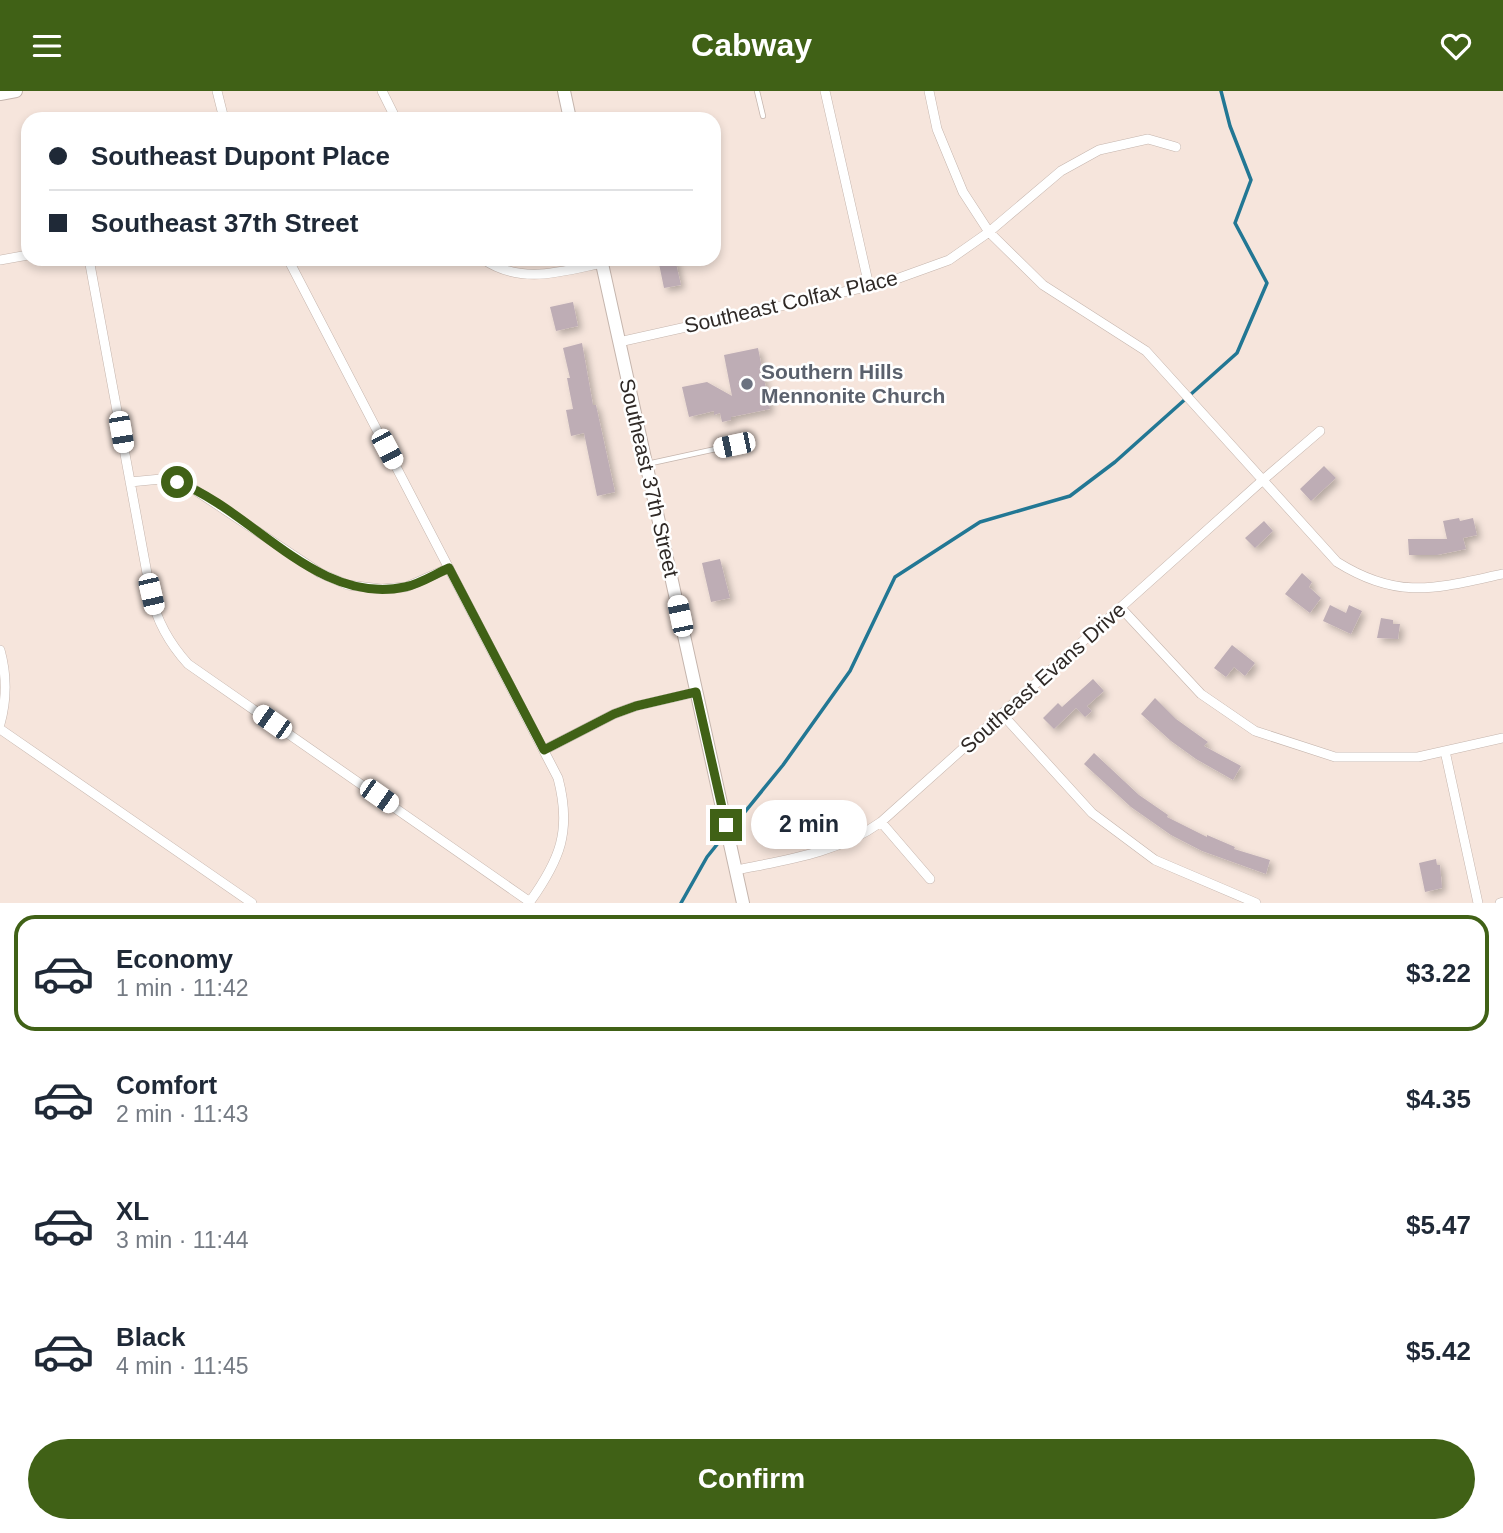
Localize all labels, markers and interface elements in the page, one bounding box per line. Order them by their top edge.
icon: menu [28,27,66,65]
text: Cabway [691,27,812,63]
icon: heart [1437,27,1475,65]
text: Southeast Dupont Place [91,141,390,171]
text: Southeast 37th Street [91,208,358,238]
street label: Southeast Colfax Place [682,266,900,337]
place label: Southern Hills Mennonite Church [761,360,945,407]
street label: Southeast 37th Street [615,376,684,580]
marker: Southern Hills Mennonite Church [739,376,755,392]
car [108,409,135,455]
car [368,426,407,472]
car [712,430,757,460]
route start [161,466,193,498]
car [137,571,166,617]
car [666,593,695,639]
street label: Southeast Evans Drive [956,598,1130,758]
car [249,701,296,743]
car [356,775,403,817]
callout: 2 min [750,801,866,849]
route end [710,809,742,841]
text: 2 min [779,811,839,837]
icon: car [32,942,95,1005]
text: Economy [116,944,233,974]
text: $3.22 [1406,958,1471,988]
text: 1 min · 11:42 [116,975,249,1001]
icon: car [32,1068,95,1131]
text: Comfort [116,1070,217,1100]
text: $4.35 [1406,1084,1471,1114]
text: 2 min · 11:43 [116,1101,249,1127]
icon: car [32,1194,95,1257]
text: XL [116,1196,149,1226]
text: $5.47 [1406,1210,1471,1240]
text: 3 min · 11:44 [116,1227,249,1253]
icon: car [32,1320,95,1383]
text: Black [116,1322,185,1352]
text: $5.42 [1406,1336,1471,1366]
text: 4 min · 11:45 [116,1353,249,1379]
button: Confirm [28,1439,1475,1519]

